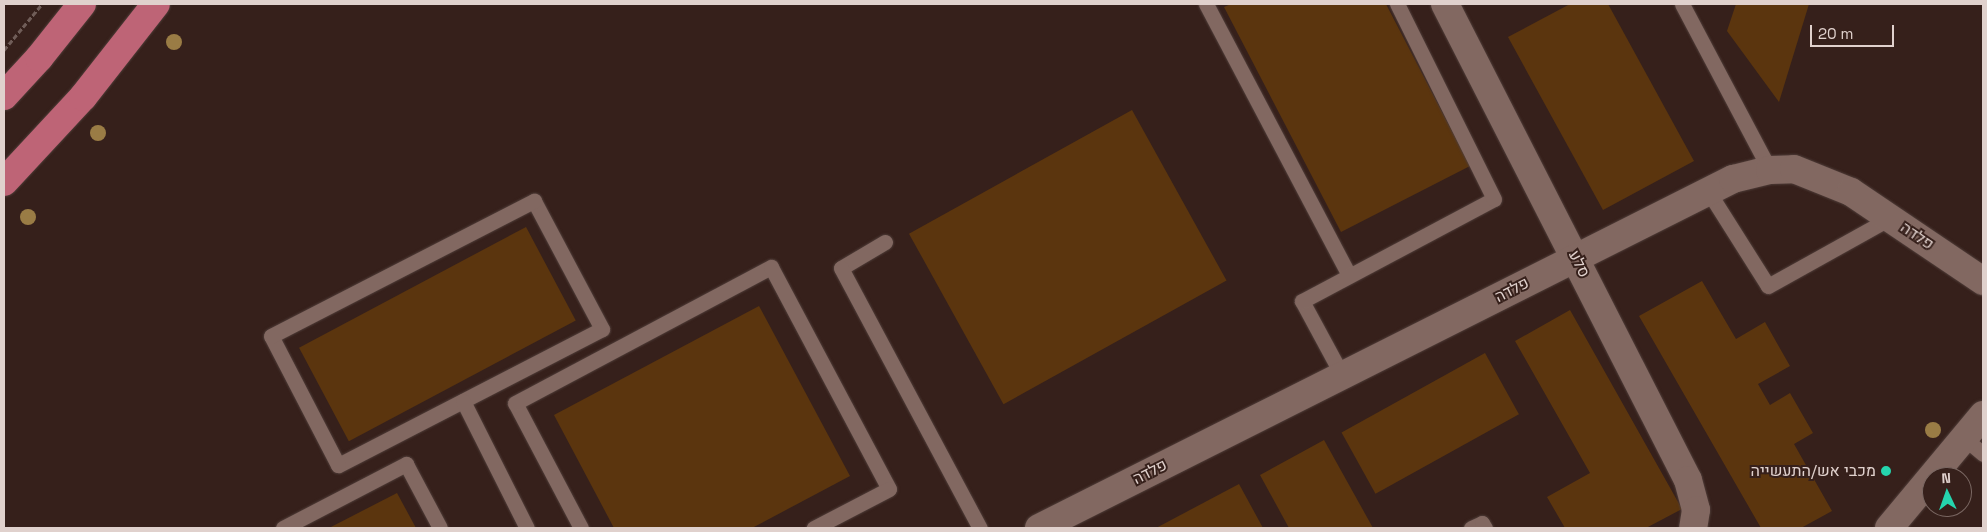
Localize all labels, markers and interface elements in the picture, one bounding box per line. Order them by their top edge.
scale bar [1812,15,1896,47]
text: 20 m [1818,24,1853,43]
street label: פלדה [1897,218,1937,254]
street label: סלע [1564,247,1594,281]
street label: פלדה [1492,273,1532,307]
street label: פלדה [1130,455,1170,489]
place label: מכבי אש/התעשייה [1751,461,1876,481]
marker: מכבי אש/התעשייה [1880,465,1892,477]
north arrow [1922,467,1972,517]
text: N [1941,469,1951,487]

